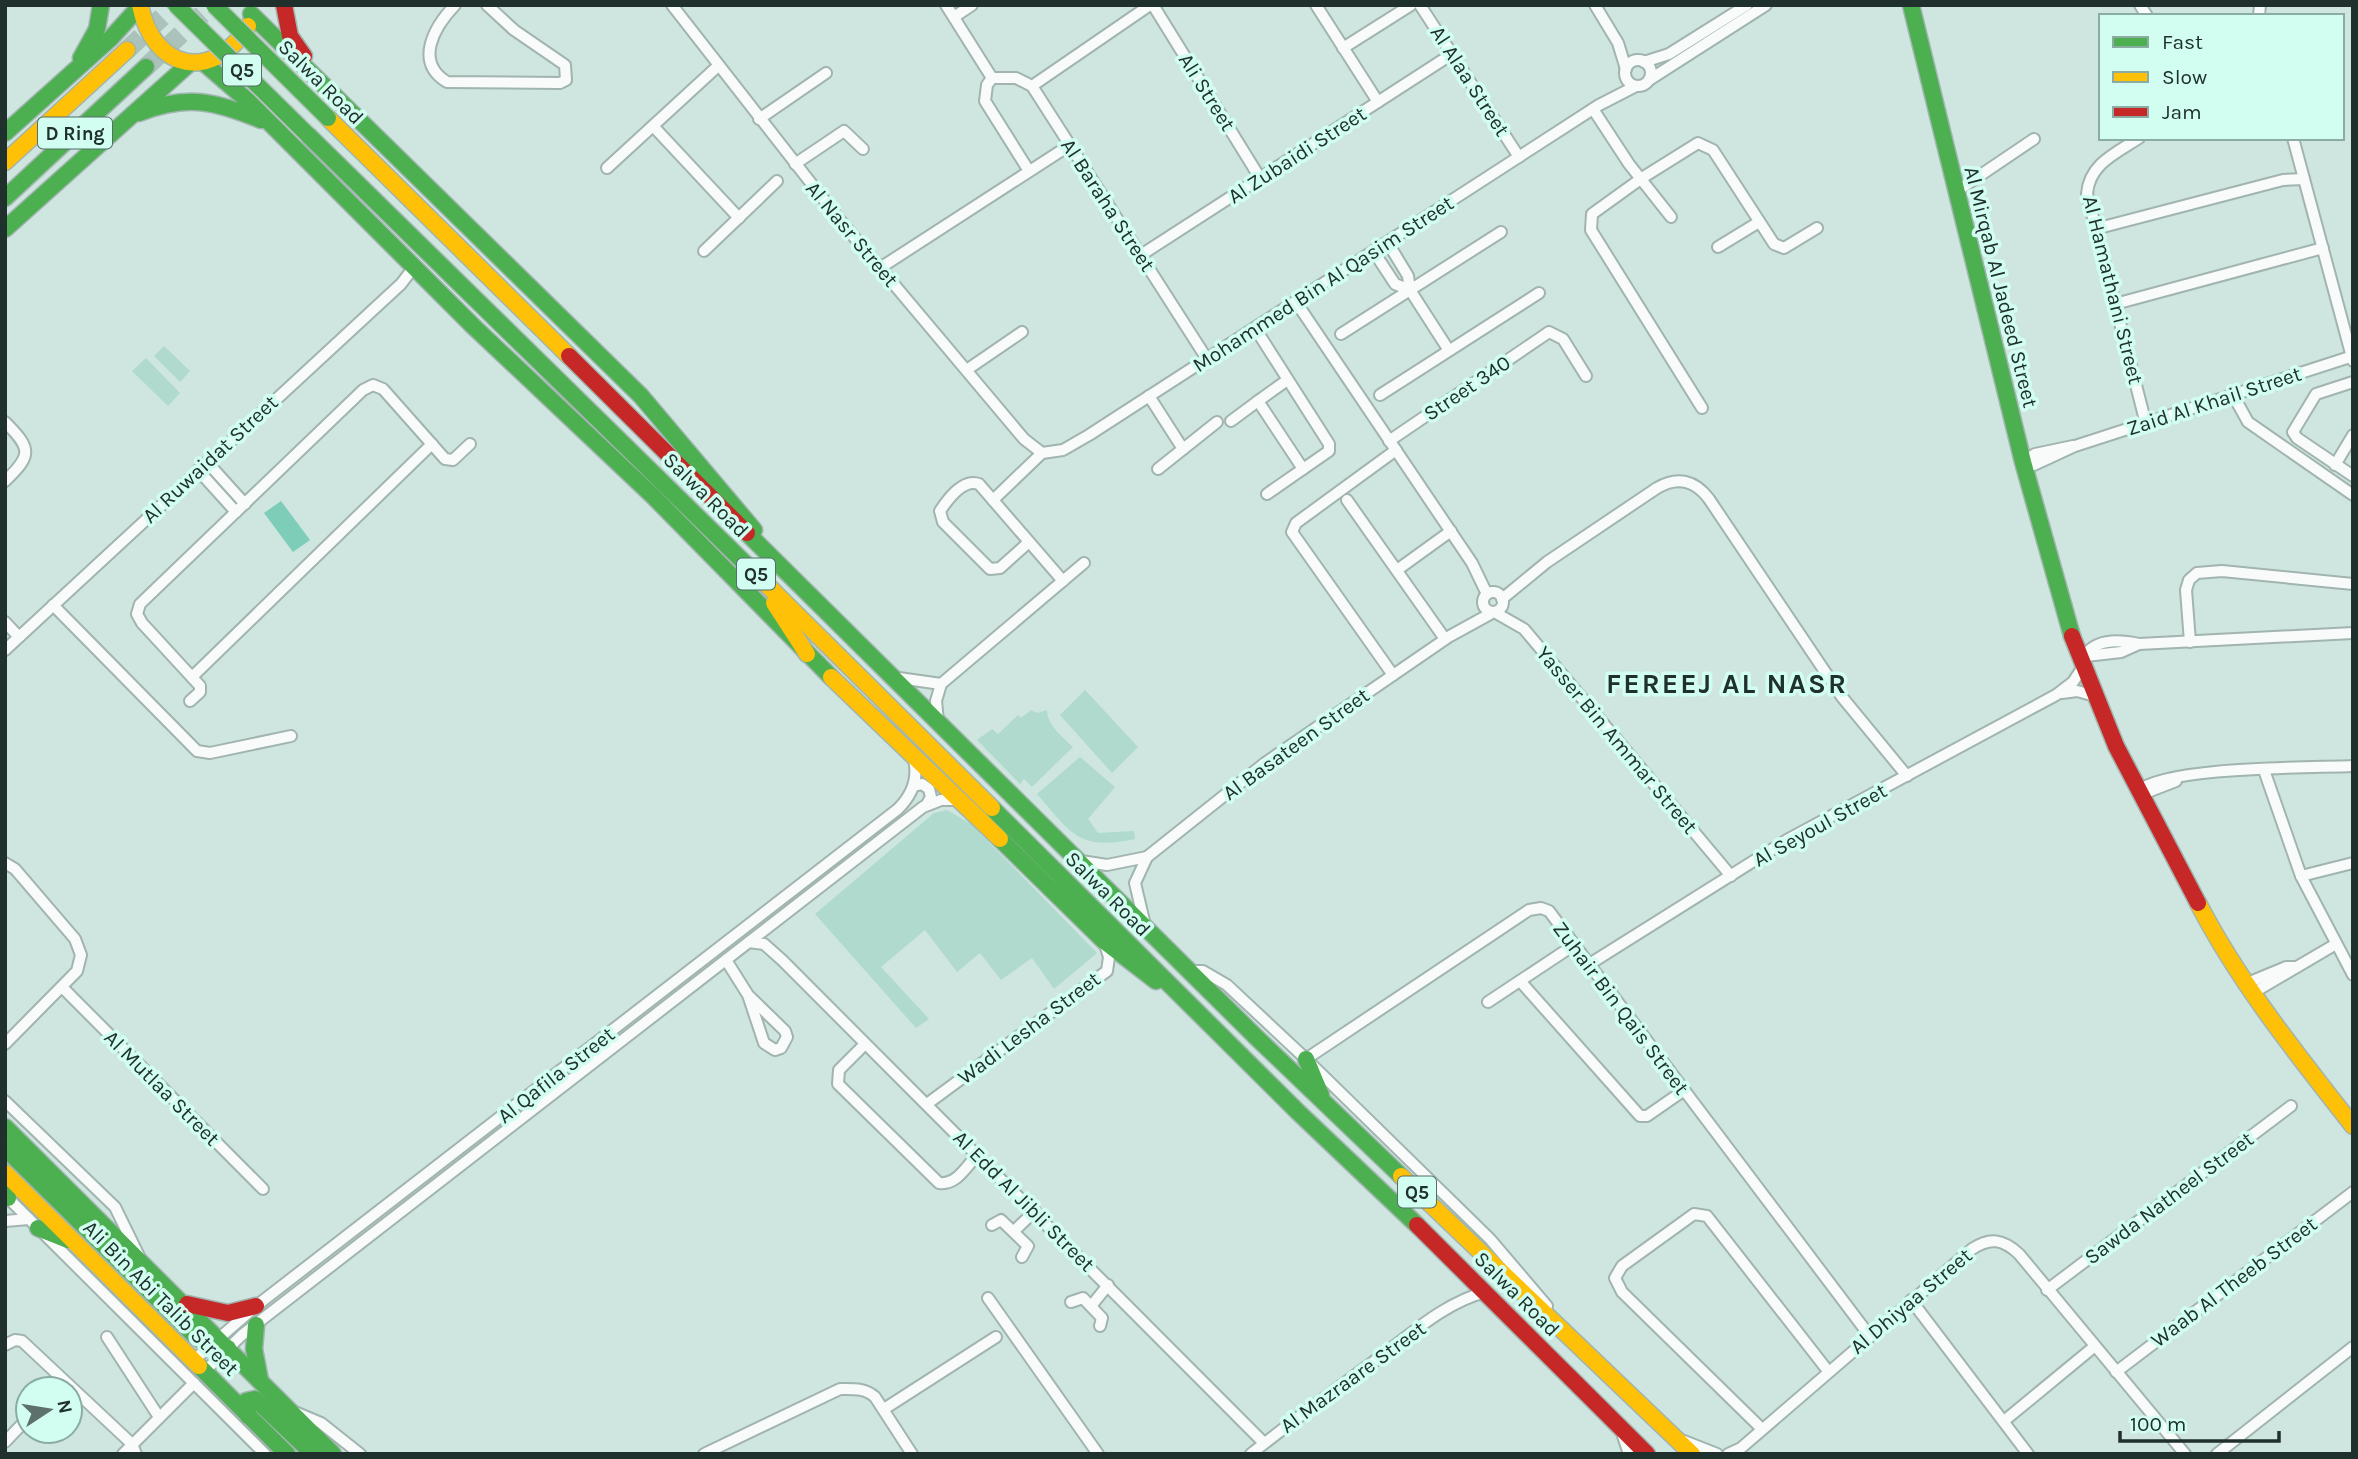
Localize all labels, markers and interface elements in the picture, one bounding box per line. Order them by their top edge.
legend [2099,14,2344,140]
street label: Al Alaa Street [1425,21,1515,141]
text: Fast [2162,30,2203,54]
street label: Salwa Road [274,35,368,129]
street label: Ali Street [1174,49,1240,135]
road number: Q5 [223,54,261,86]
text: Slow [2162,65,2207,89]
text: Jam [2162,100,2202,124]
street label: Al Zubaidi Street [1224,101,1371,209]
road number: D Ring [38,118,112,148]
street label: Al Baraha Street [1056,134,1160,276]
street label: Al Mirqab Al Jadeed Street [1959,164,2043,410]
street label: Al Nasr Street [801,176,903,292]
street label: Mohammed Bin Al Qasim Street [1188,191,1458,377]
street label: Al Hamathani Street [2078,193,2148,387]
street label: Street 340 [1419,350,1515,426]
street label: Zaid Al Khail Street [2124,361,2305,441]
street label: Al Ruwaidat Street [137,390,283,528]
street label: Salwa Road [659,448,753,542]
road number: Q5 [737,558,775,590]
street label: Yasser Bin Ammar Street [1532,641,1703,839]
district label: FEREEJ AL NASR [1606,667,1848,700]
street label: Al Basateen Street [1218,683,1374,805]
street label: Al Seyoul Street [1749,778,1891,872]
street label: Salwa Road [1061,847,1155,941]
street label: Zuhair Bin Qais Street [1548,917,1694,1099]
street label: Wadi Lesha Street [953,967,1105,1089]
street label: Al Qafila Street [493,1022,619,1128]
street label: Al Mutlaa Street [99,1025,225,1151]
street label: Al Edd Al Jibli Street [949,1126,1100,1277]
street label: Sawda Natheel Street [2080,1127,2258,1269]
road number: Q5 [1398,1176,1436,1208]
street label: Waab Al Theeb Street [2146,1212,2322,1352]
street label: Ali Bin Abi Talib Street [78,1215,244,1381]
street label: Al Dhiyaa Street [1845,1243,1977,1359]
street label: Salwa Road [1470,1247,1564,1341]
street label: Al Mazraare Street [1276,1316,1431,1438]
north arrow [14,1375,84,1445]
text: N [52,1398,77,1416]
scale bar [2120,1400,2279,1444]
text: 100 m [2130,1412,2187,1436]

